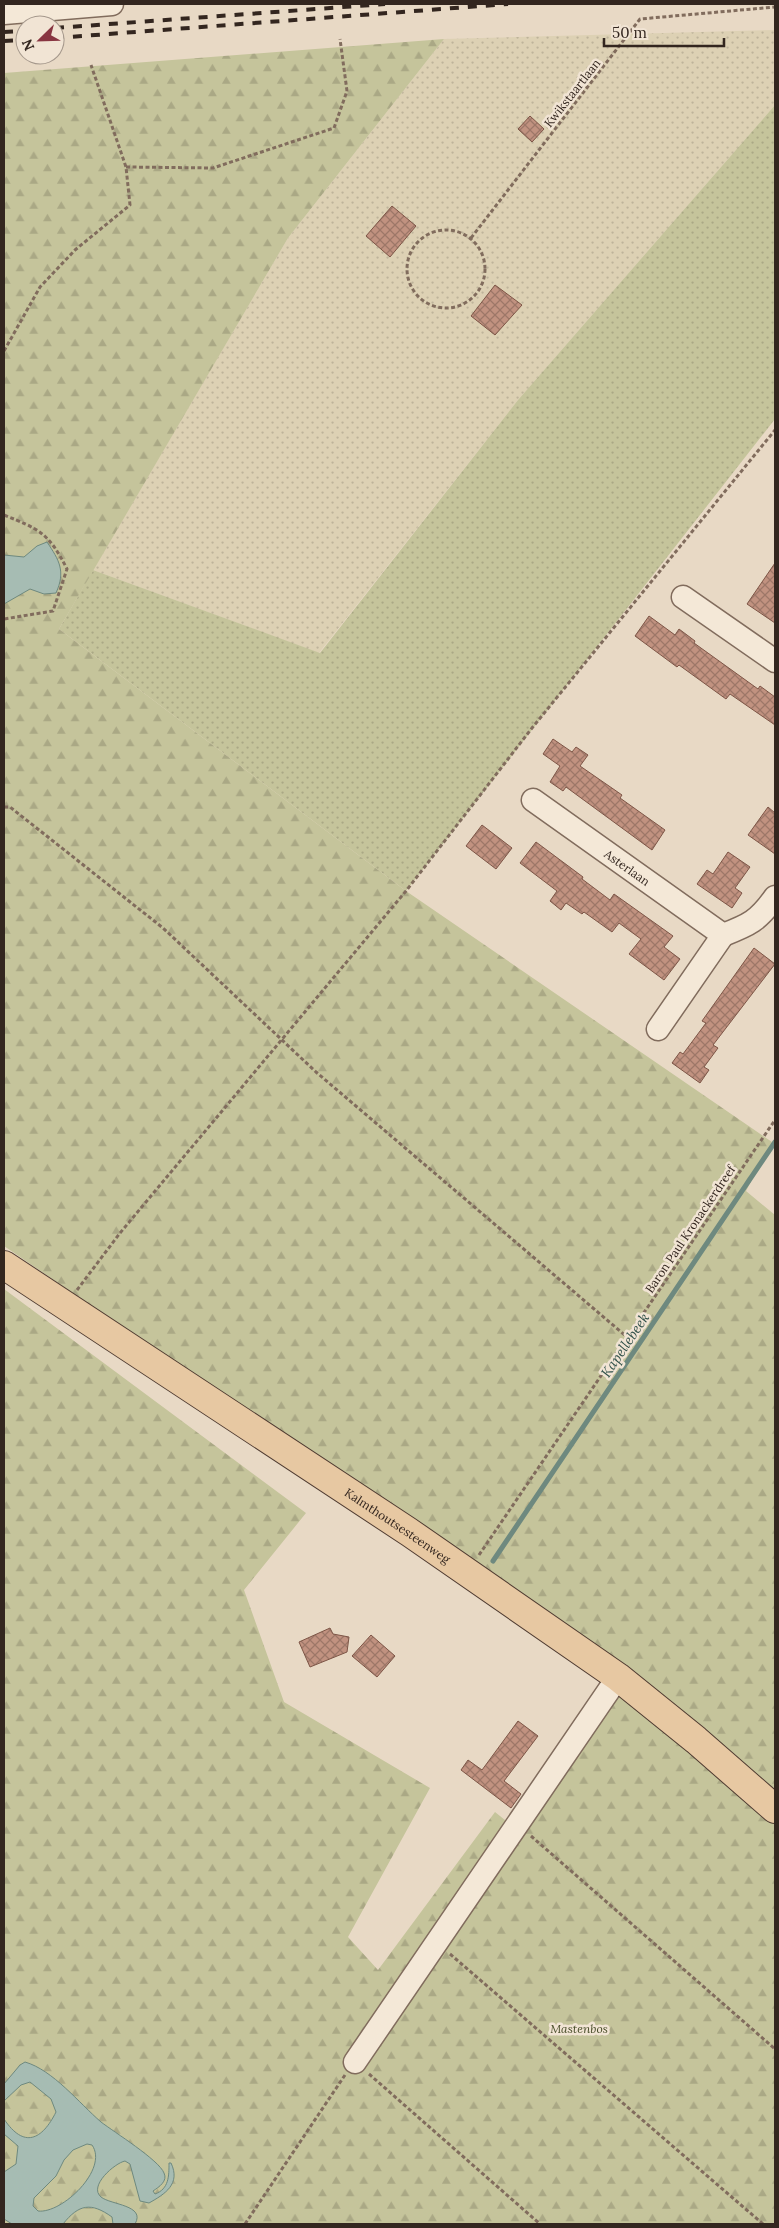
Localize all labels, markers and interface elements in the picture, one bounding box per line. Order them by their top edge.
north arrow [15,15,65,65]
scale bar [604,15,724,47]
text: 50 m [612,23,647,42]
text: N [18,36,38,54]
street label: Kwikstaartlaan [541,56,603,130]
street label: Asterlaan [601,845,653,888]
street label: Baron Paul Kronackerdreef [642,1162,739,1296]
water label: Kapellebeek [597,1309,653,1381]
street label: Kalmthoutsesteenweg [342,1484,454,1566]
park label: Mastenbos [550,2021,608,2036]

